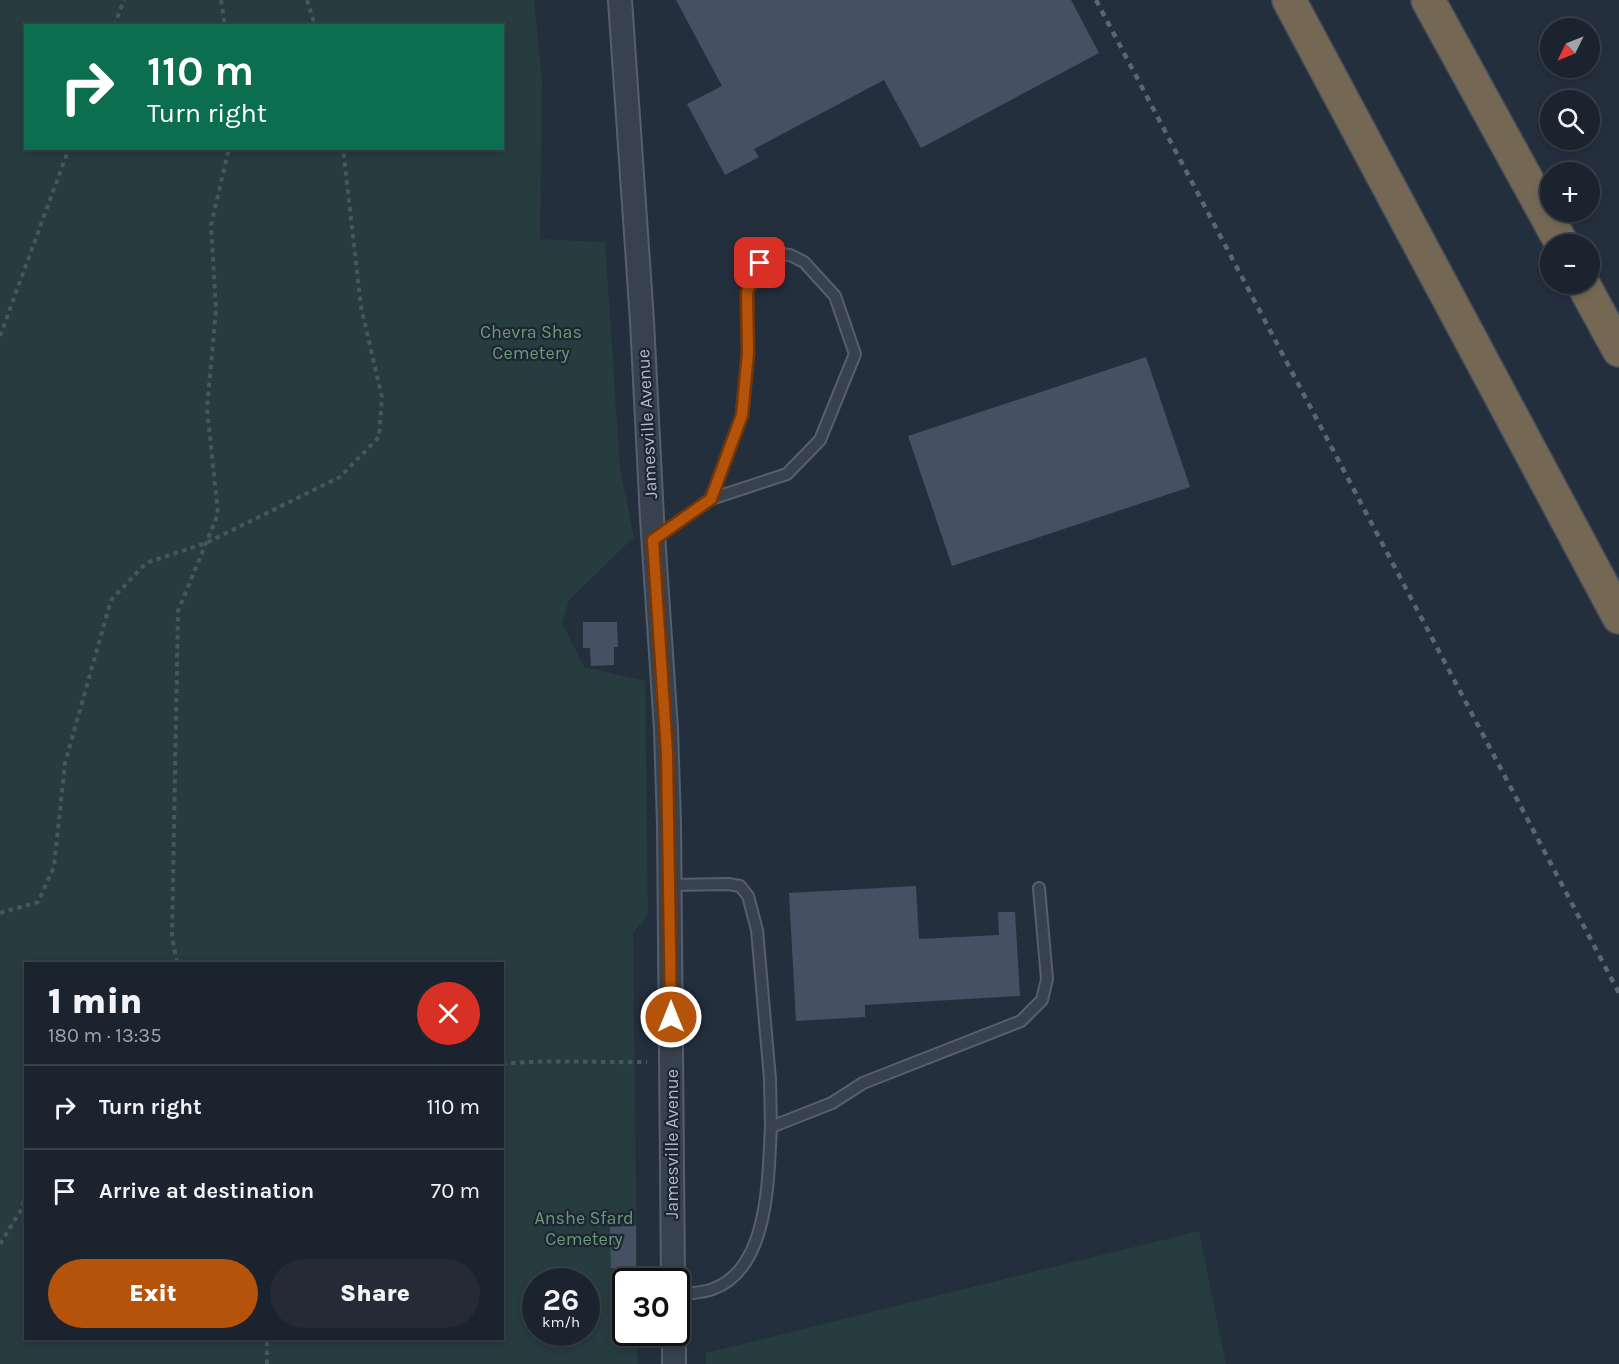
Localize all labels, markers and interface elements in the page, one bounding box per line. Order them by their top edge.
north arrow [1540,18,1600,78]
map controls [1540,18,1600,294]
text: 110 m [147,46,254,96]
icon: right [48,48,126,126]
button: search [1540,90,1600,150]
text: Turn right [147,97,267,129]
button: + [1540,162,1600,222]
button: − [1540,234,1600,294]
pin [734,237,785,288]
icon: arrive [743,246,776,279]
park label: Chevra Shas Cemetery [480,321,582,364]
street label: Jamesville Avenue [632,349,662,499]
text: 1 min [48,980,142,1022]
button: close [417,982,480,1045]
position arrow [639,985,703,1049]
text: 180 m · 13:35 [48,1024,161,1047]
street label: Jamesville Avenue [661,1069,683,1219]
icon: right [48,1091,81,1124]
text: Turn right [99,1094,202,1120]
text: 110 m [427,1094,480,1120]
icon: arrive [48,1175,81,1208]
text: Arrive at destination [99,1178,314,1204]
text: 70 m [431,1178,480,1204]
park label: Anshe Sfard Cemetery [534,1207,634,1250]
button: Exit [48,1259,258,1328]
button: Share [270,1259,480,1328]
speed limit sign: 30 [612,1268,690,1346]
text: 26 [543,1282,579,1318]
text: km/h [542,1313,580,1331]

